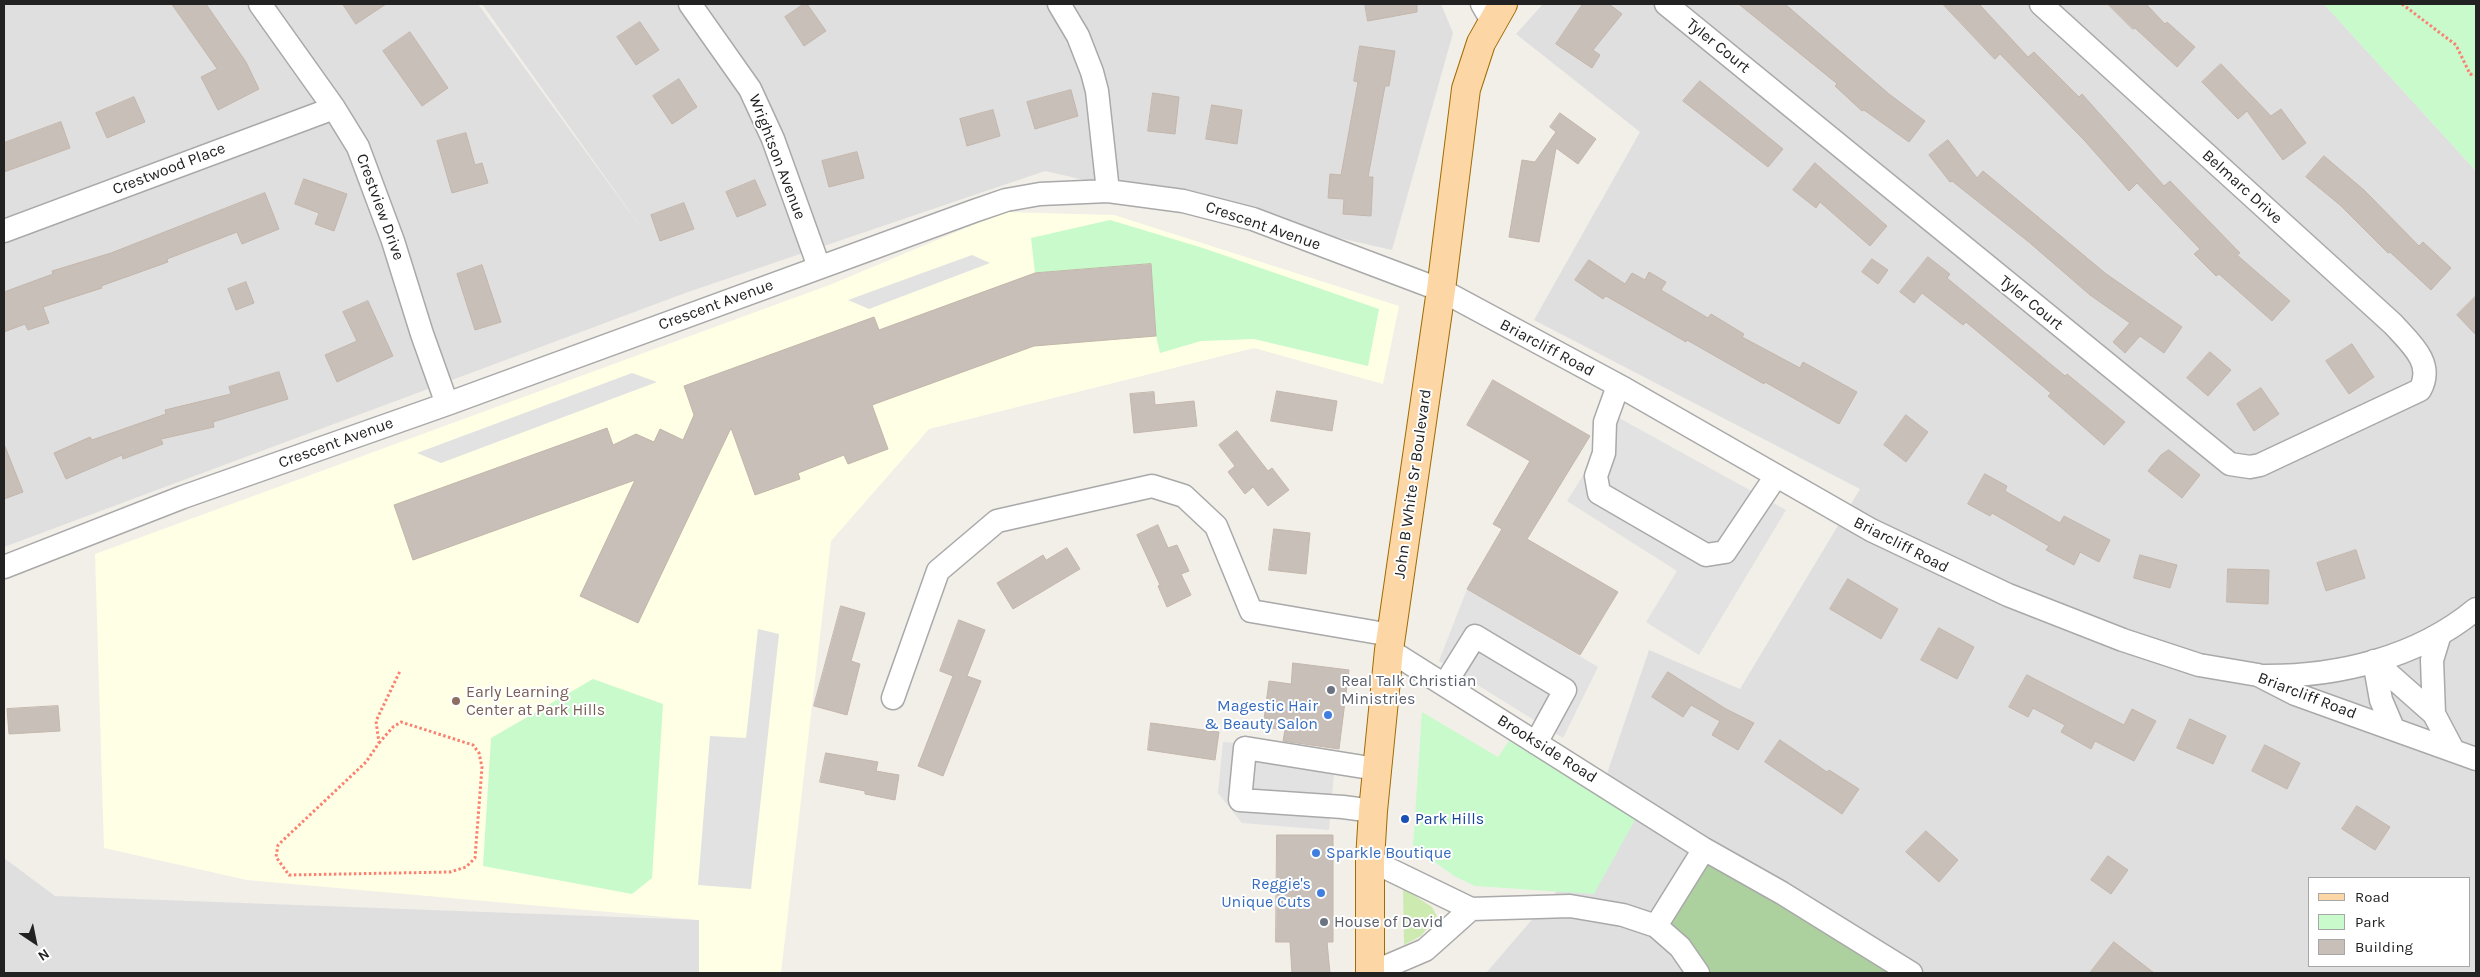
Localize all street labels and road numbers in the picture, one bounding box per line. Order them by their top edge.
street label: Tyler Court [1682,14,1754,78]
street label: Wrightson Avenue [744,92,810,222]
street label: Crestwood Place [110,139,228,199]
street label: Belmarc Drive [2198,146,2286,228]
street label: Crestview Drive [352,151,408,263]
street label: Crescent Avenue [1203,197,1323,255]
street label: Tyler Court [1995,271,2067,335]
street label: Crescent Avenue [656,275,776,335]
street label: Briarcliff Road [1496,315,1598,381]
street label: John B White Sr Boulevard [1390,388,1436,580]
street label: Crescent Avenue [276,413,396,473]
street label: Briarcliff Road [1850,513,1952,577]
street label: Briarcliff Road [2255,668,2359,724]
street label: Brookside Road [1494,711,1600,787]

